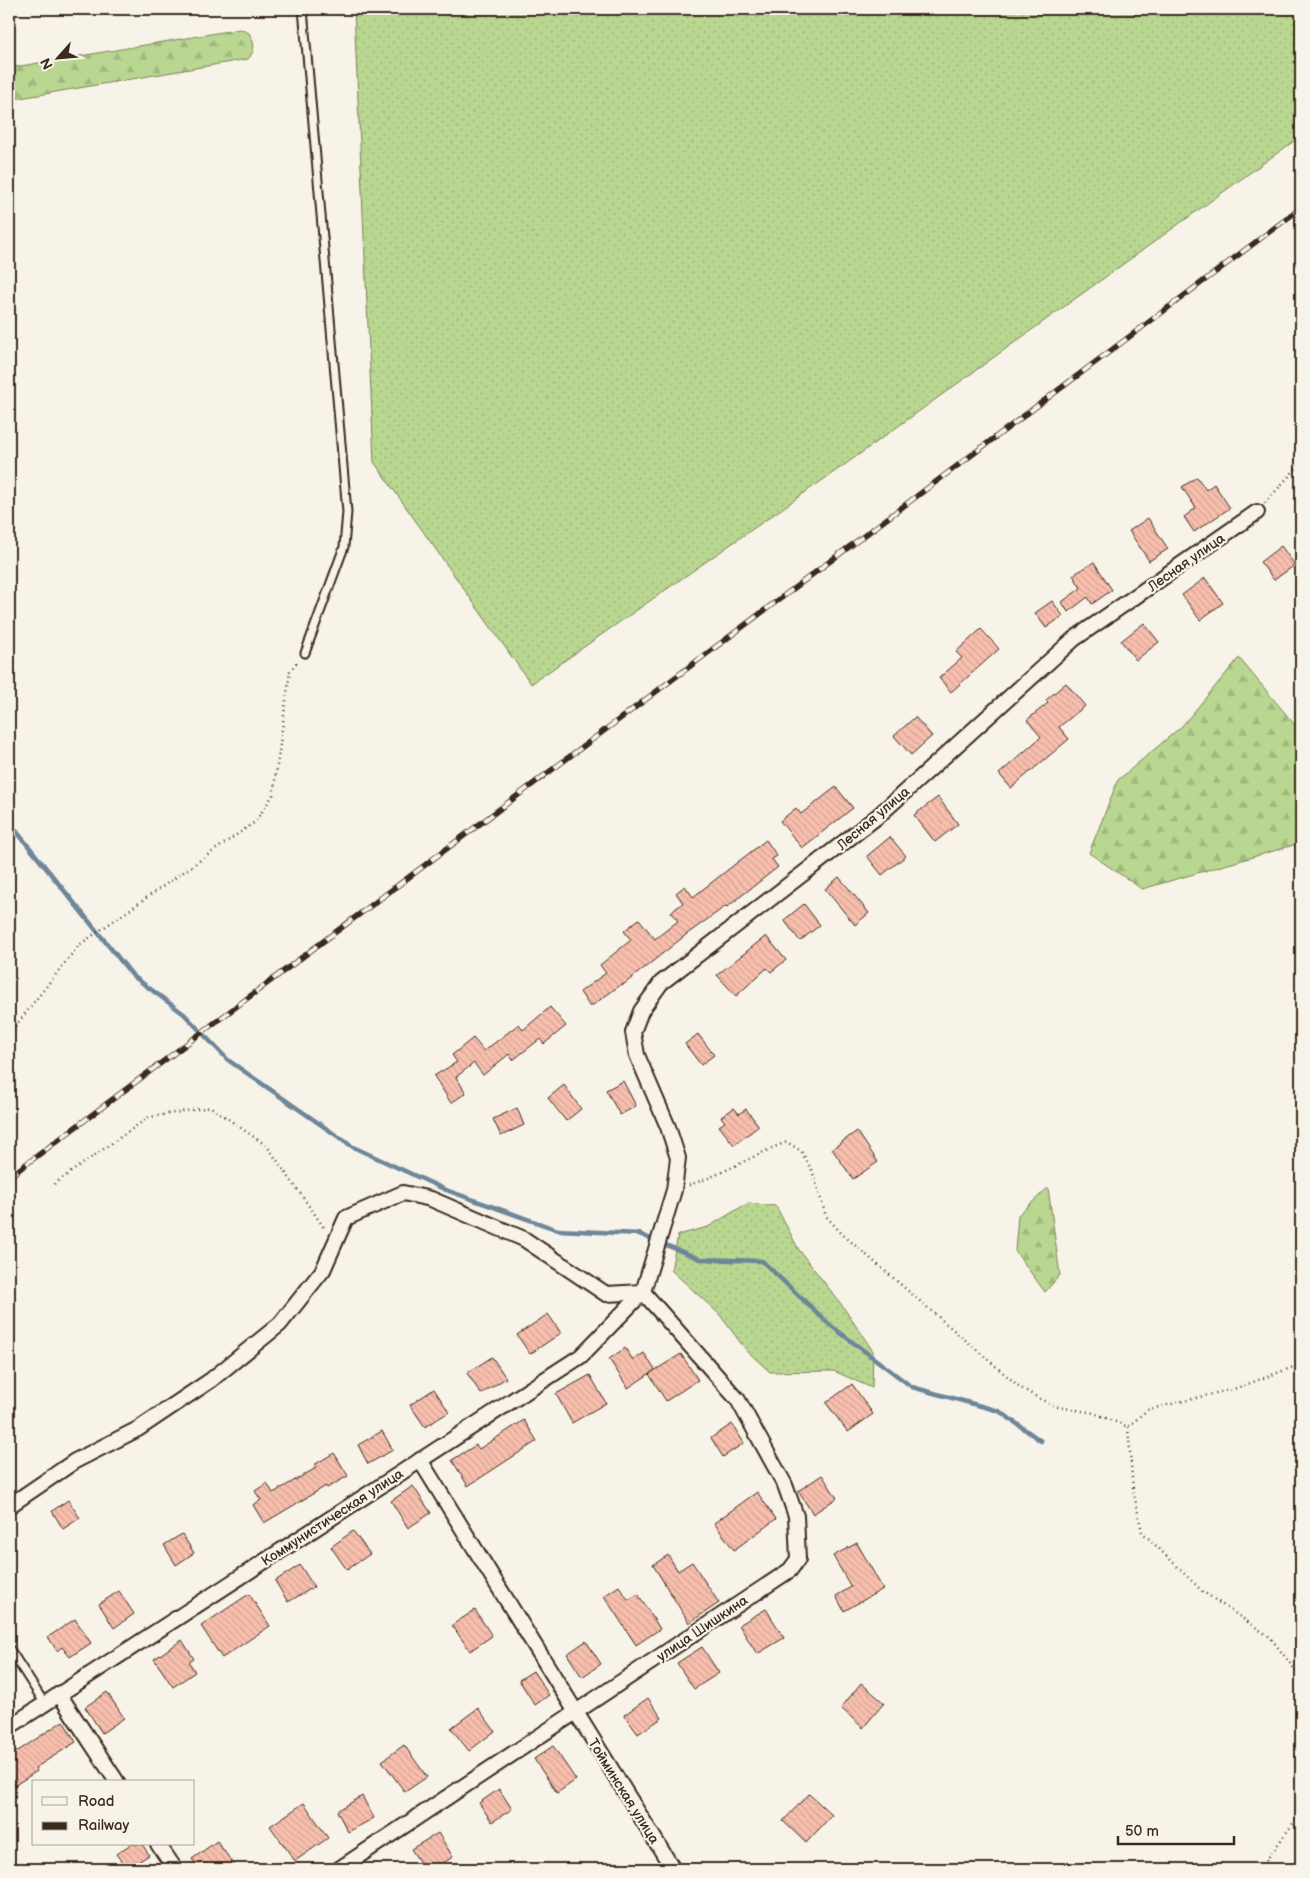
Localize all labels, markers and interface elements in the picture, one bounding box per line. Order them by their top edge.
north arrow [32,32,82,82]
text: N [37,55,57,72]
street label: Лесная улица [1144,529,1229,596]
street label: Лесная улица [833,782,914,854]
street label: Коммунистическая улица [258,1465,407,1570]
street label: улица Шишкина [654,1591,752,1665]
street label: Тойминская улица [584,1735,663,1848]
legend [32,1780,195,1846]
text: Road [78,1792,114,1811]
scale bar [1118,1813,1234,1845]
text: Railway [78,1816,129,1835]
text: 50 m [1125,1822,1159,1841]

